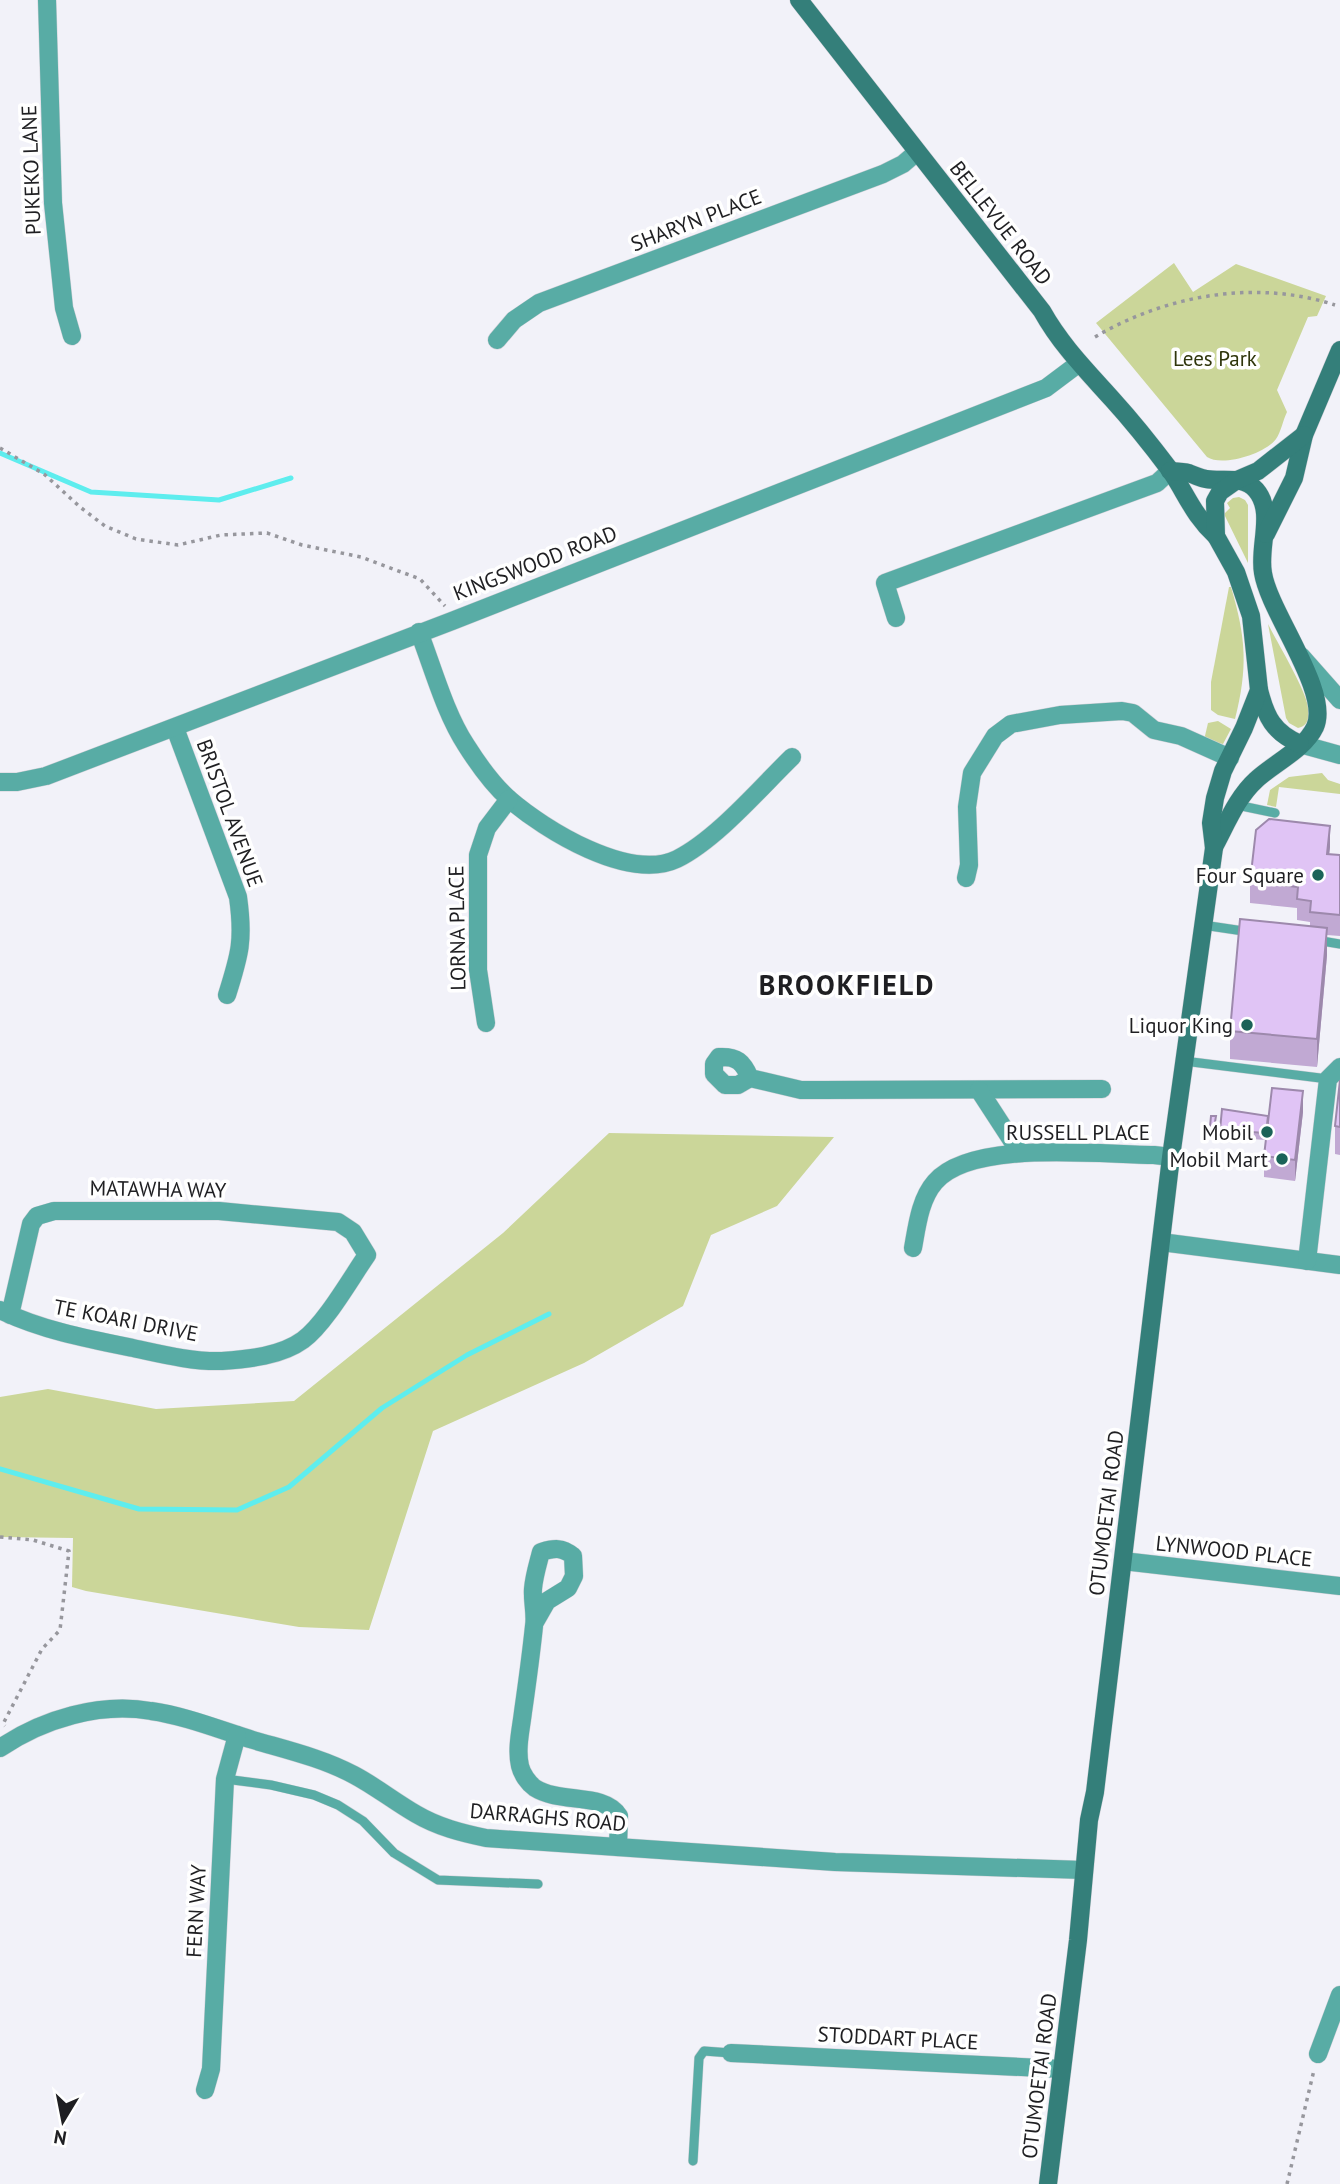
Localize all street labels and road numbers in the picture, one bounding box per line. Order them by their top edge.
street label: PUKEKO LANE [15,105,47,235]
street label: BELLEVUE ROAD [944,155,1058,291]
street label: SHARYN PLACE [627,183,765,257]
street label: KINGSWOOD ROAD [449,519,621,607]
street label: BRISTOL AVENUE [191,735,269,891]
street label: LORNA PLACE [442,865,472,991]
street label: RUSSELL PLACE [1006,1119,1150,1146]
street label: MATAWHA WAY [89,1174,227,1204]
street label: TE KOARI DRIVE [52,1293,200,1347]
street label: OTUMOETAI ROAD [1082,1429,1130,1597]
street label: LYNWOOD PLACE [1154,1529,1314,1573]
street label: DARRAGHS ROAD [469,1797,627,1837]
street label: FERN WAY [180,1863,212,1958]
street label: OTUMOETAI ROAD [1015,1992,1063,2160]
street label: STODDART PLACE [817,2020,979,2056]

